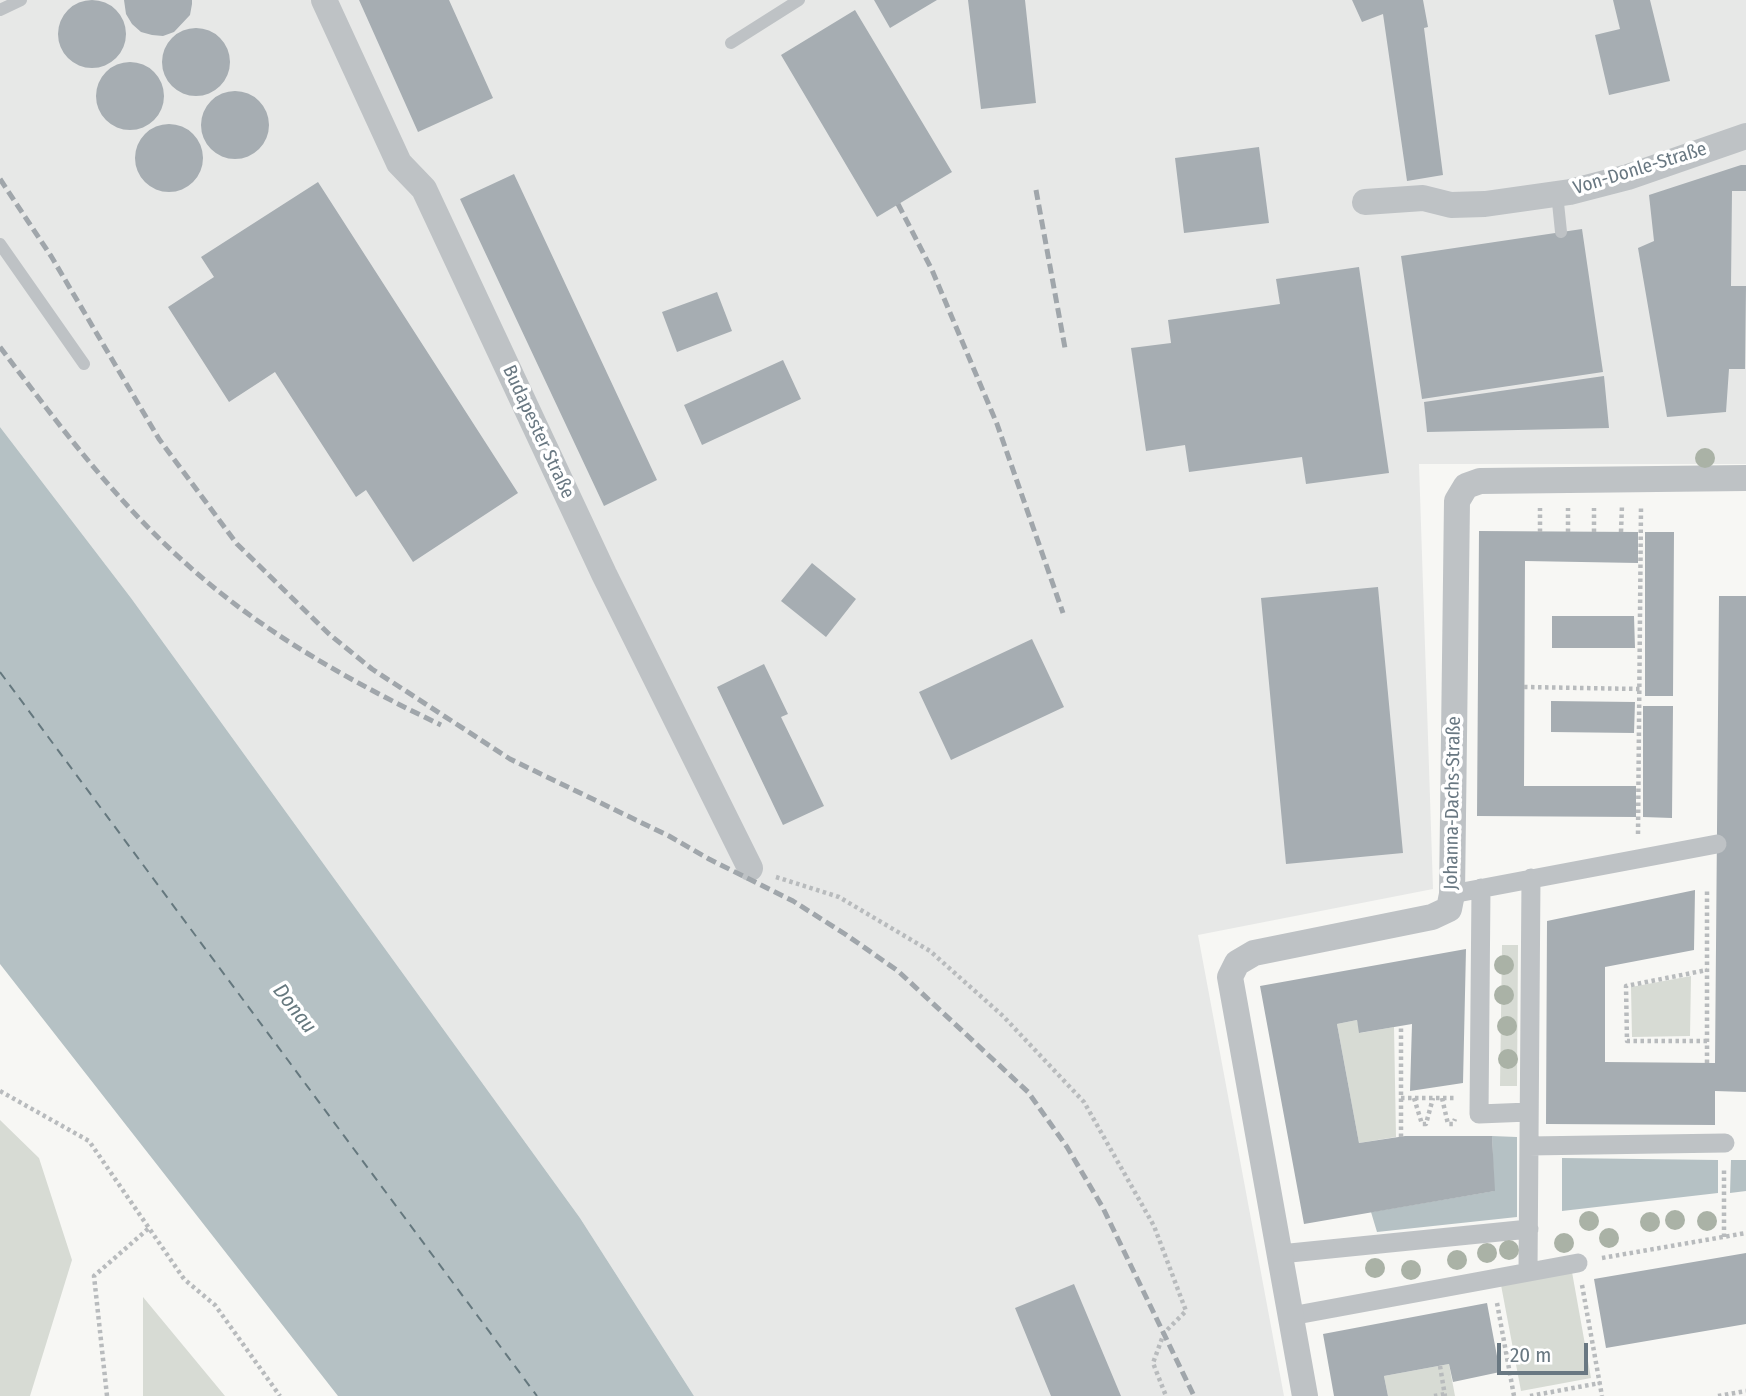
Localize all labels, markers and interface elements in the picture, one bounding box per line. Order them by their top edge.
street label: Von-Donle-Straße [1571,138,1709,200]
street label: Budapester Straße [497,362,579,502]
street label: Johanna-Dachs-Straße [1440,716,1466,890]
water label: Donau [267,979,321,1039]
scale bar [1501,1330,1592,1374]
text: 20 m [1510,1342,1551,1368]

